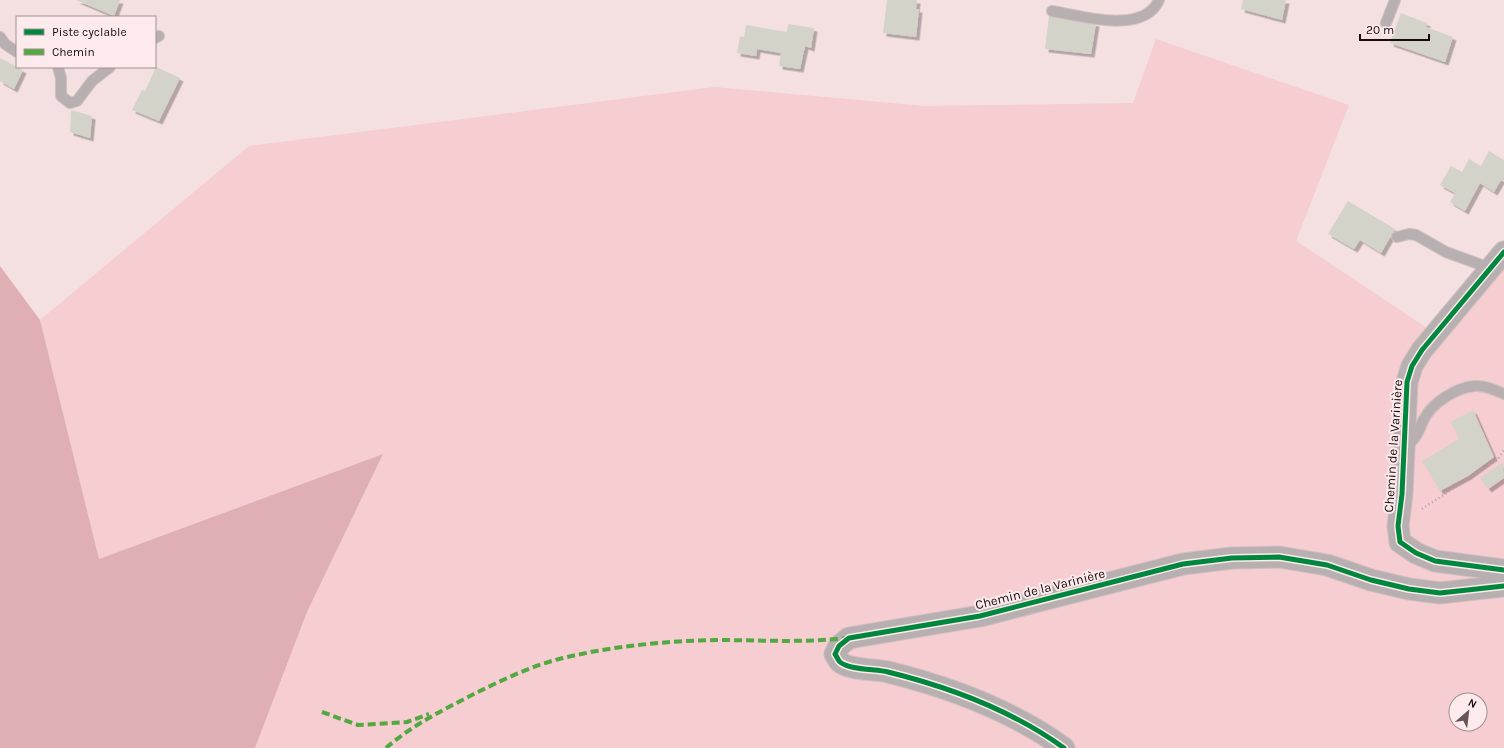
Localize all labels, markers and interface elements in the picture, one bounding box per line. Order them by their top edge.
legend [16,16,156,68]
scale bar [1360,16,1429,42]
text: 20 m [1366,23,1394,37]
text: Piste cyclable [52,25,127,39]
text: Chemin [52,45,95,59]
street label: Chemin de la Varinière [1381,379,1405,513]
street label: Chemin de la Varinière [974,566,1107,612]
north arrow [1448,692,1488,732]
text: N [1466,696,1479,711]

